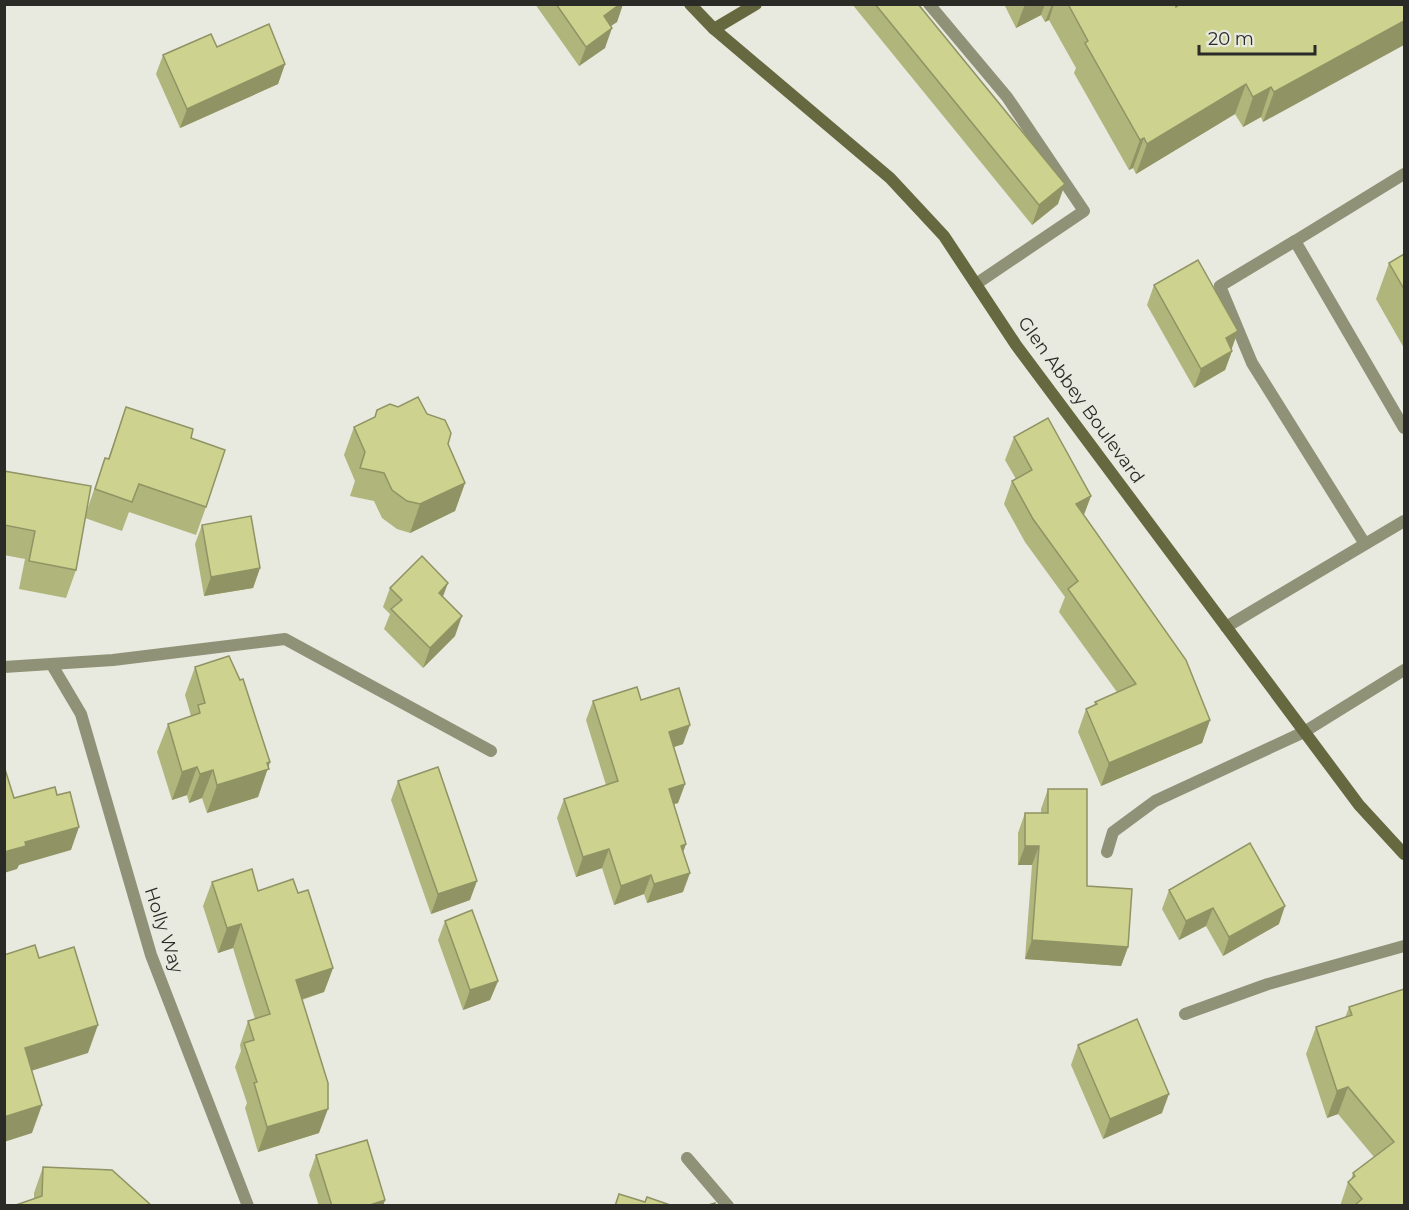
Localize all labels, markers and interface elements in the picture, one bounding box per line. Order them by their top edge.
scale bar [1199,18,1314,56]
text: 20 m [1208,28,1254,50]
street label: Glen Abbey Boulevard [1013,312,1149,488]
street label: Holly Way [140,884,188,976]

